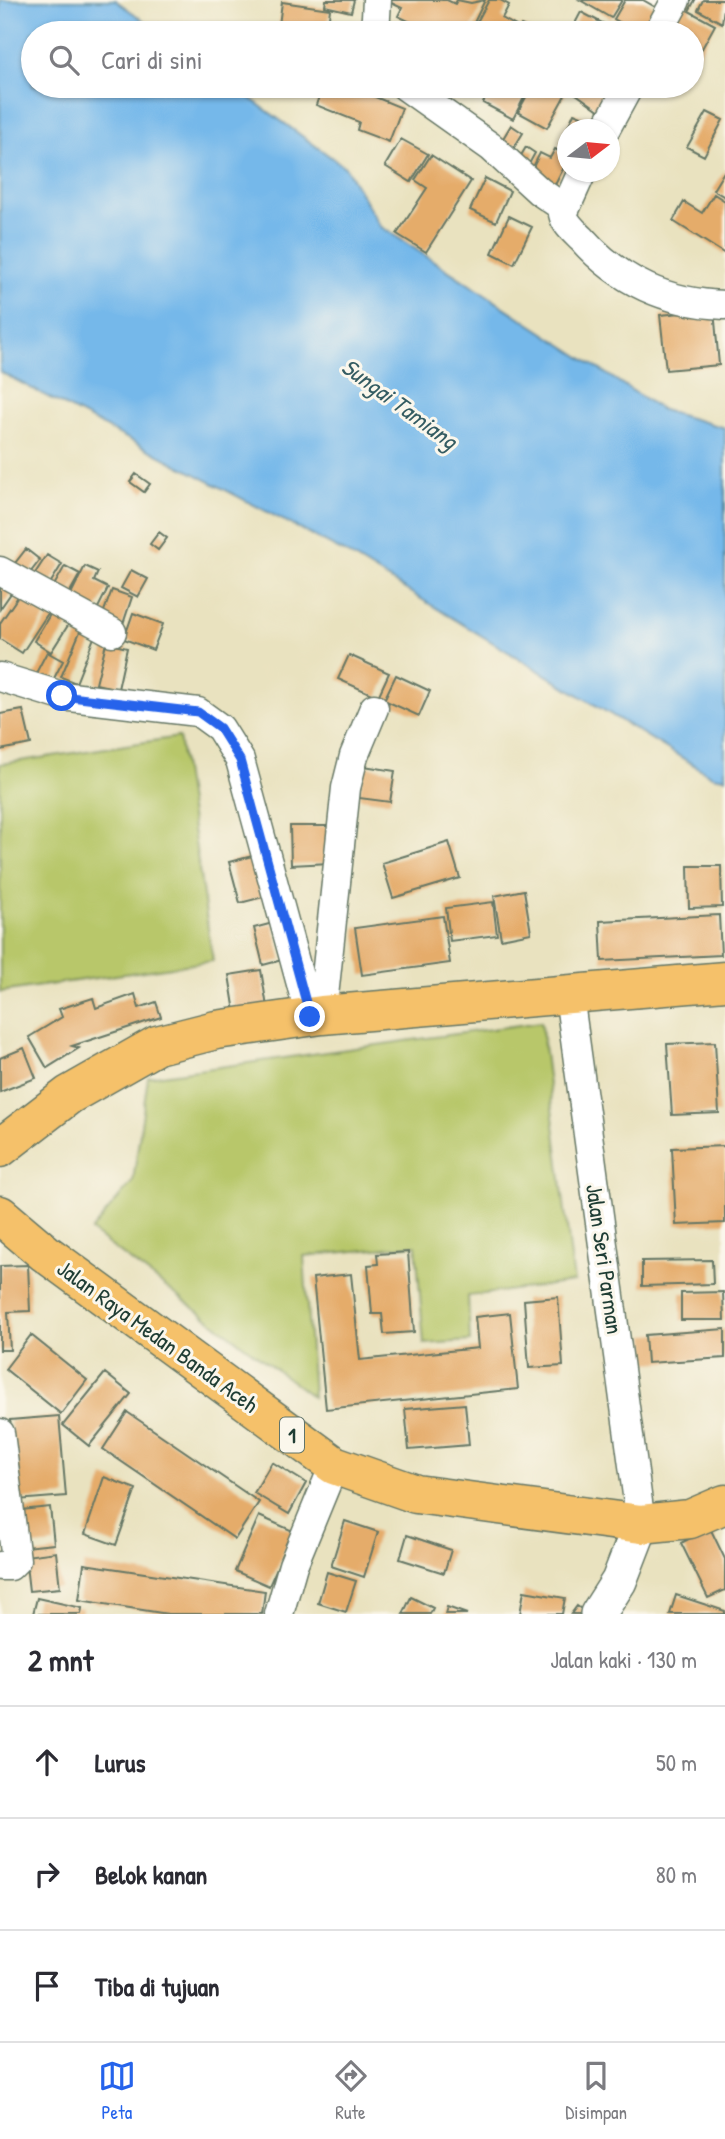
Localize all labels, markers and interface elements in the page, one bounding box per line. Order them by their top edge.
search box [21,21,704,98]
icon: search [45,41,83,79]
text: Cari di sini [101,42,203,77]
north arrow [557,119,620,182]
water label: Sungai Tamiang [335,350,465,457]
route start [46,680,77,711]
route end [294,1001,325,1032]
street label: Jalan Seri Parman [579,1182,631,1336]
street label: Jalan Raya Medan Banda Aceh [51,1252,265,1420]
road number: 1 [280,1418,304,1452]
text: 2 mnt [28,1640,93,1680]
text: Jalan kaki · 130 m [550,1644,697,1675]
icon: ahead [28,1743,66,1781]
text: Lurus [95,1745,146,1780]
text: 50 m [656,1747,697,1778]
icon: right [28,1855,66,1893]
text: Belok kanan [95,1857,207,1892]
text: 80 m [656,1859,697,1890]
icon: arrive [28,1967,66,2005]
text: Tiba di tujuan [95,1969,220,2004]
tab: Peta [98,2057,136,2125]
tab: Rute [332,2057,370,2125]
tab: Disimpan [565,2057,627,2125]

